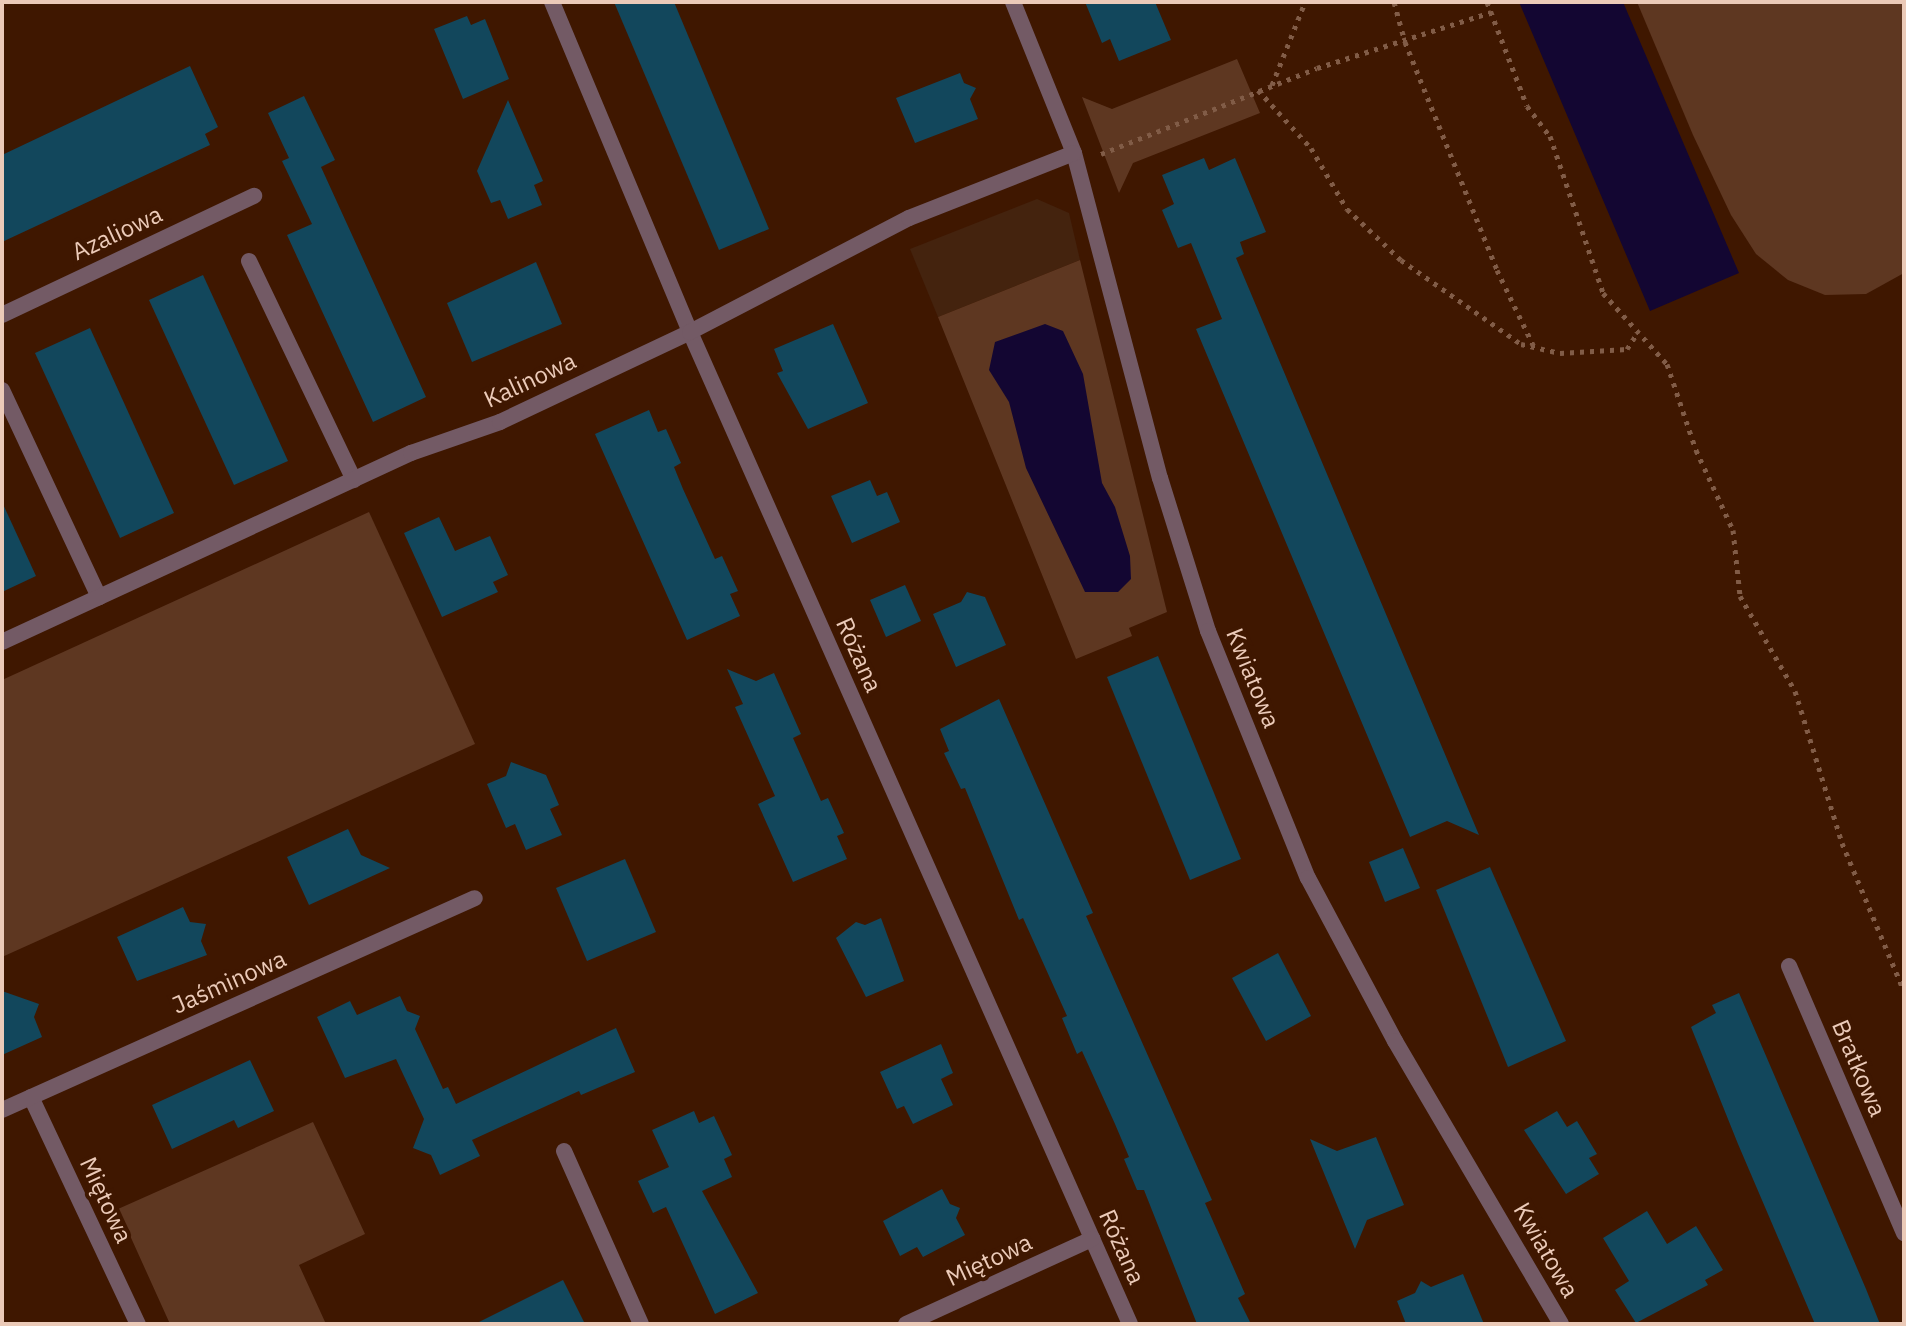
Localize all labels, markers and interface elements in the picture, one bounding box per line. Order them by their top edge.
street label: Azaliowa [67,200,167,266]
street label: Kalinowa [479,346,581,414]
street label: Różana [830,613,888,697]
street label: Kwiatowa [1220,624,1286,732]
street label: Jaśminowa [168,944,290,1020]
street label: Bratkowa [1826,1015,1892,1121]
street label: Miętowa [74,1153,138,1247]
street label: Kwiatowa [1507,1197,1585,1303]
street label: Różana [1093,1205,1151,1289]
street label: Miętowa [942,1228,1036,1292]

